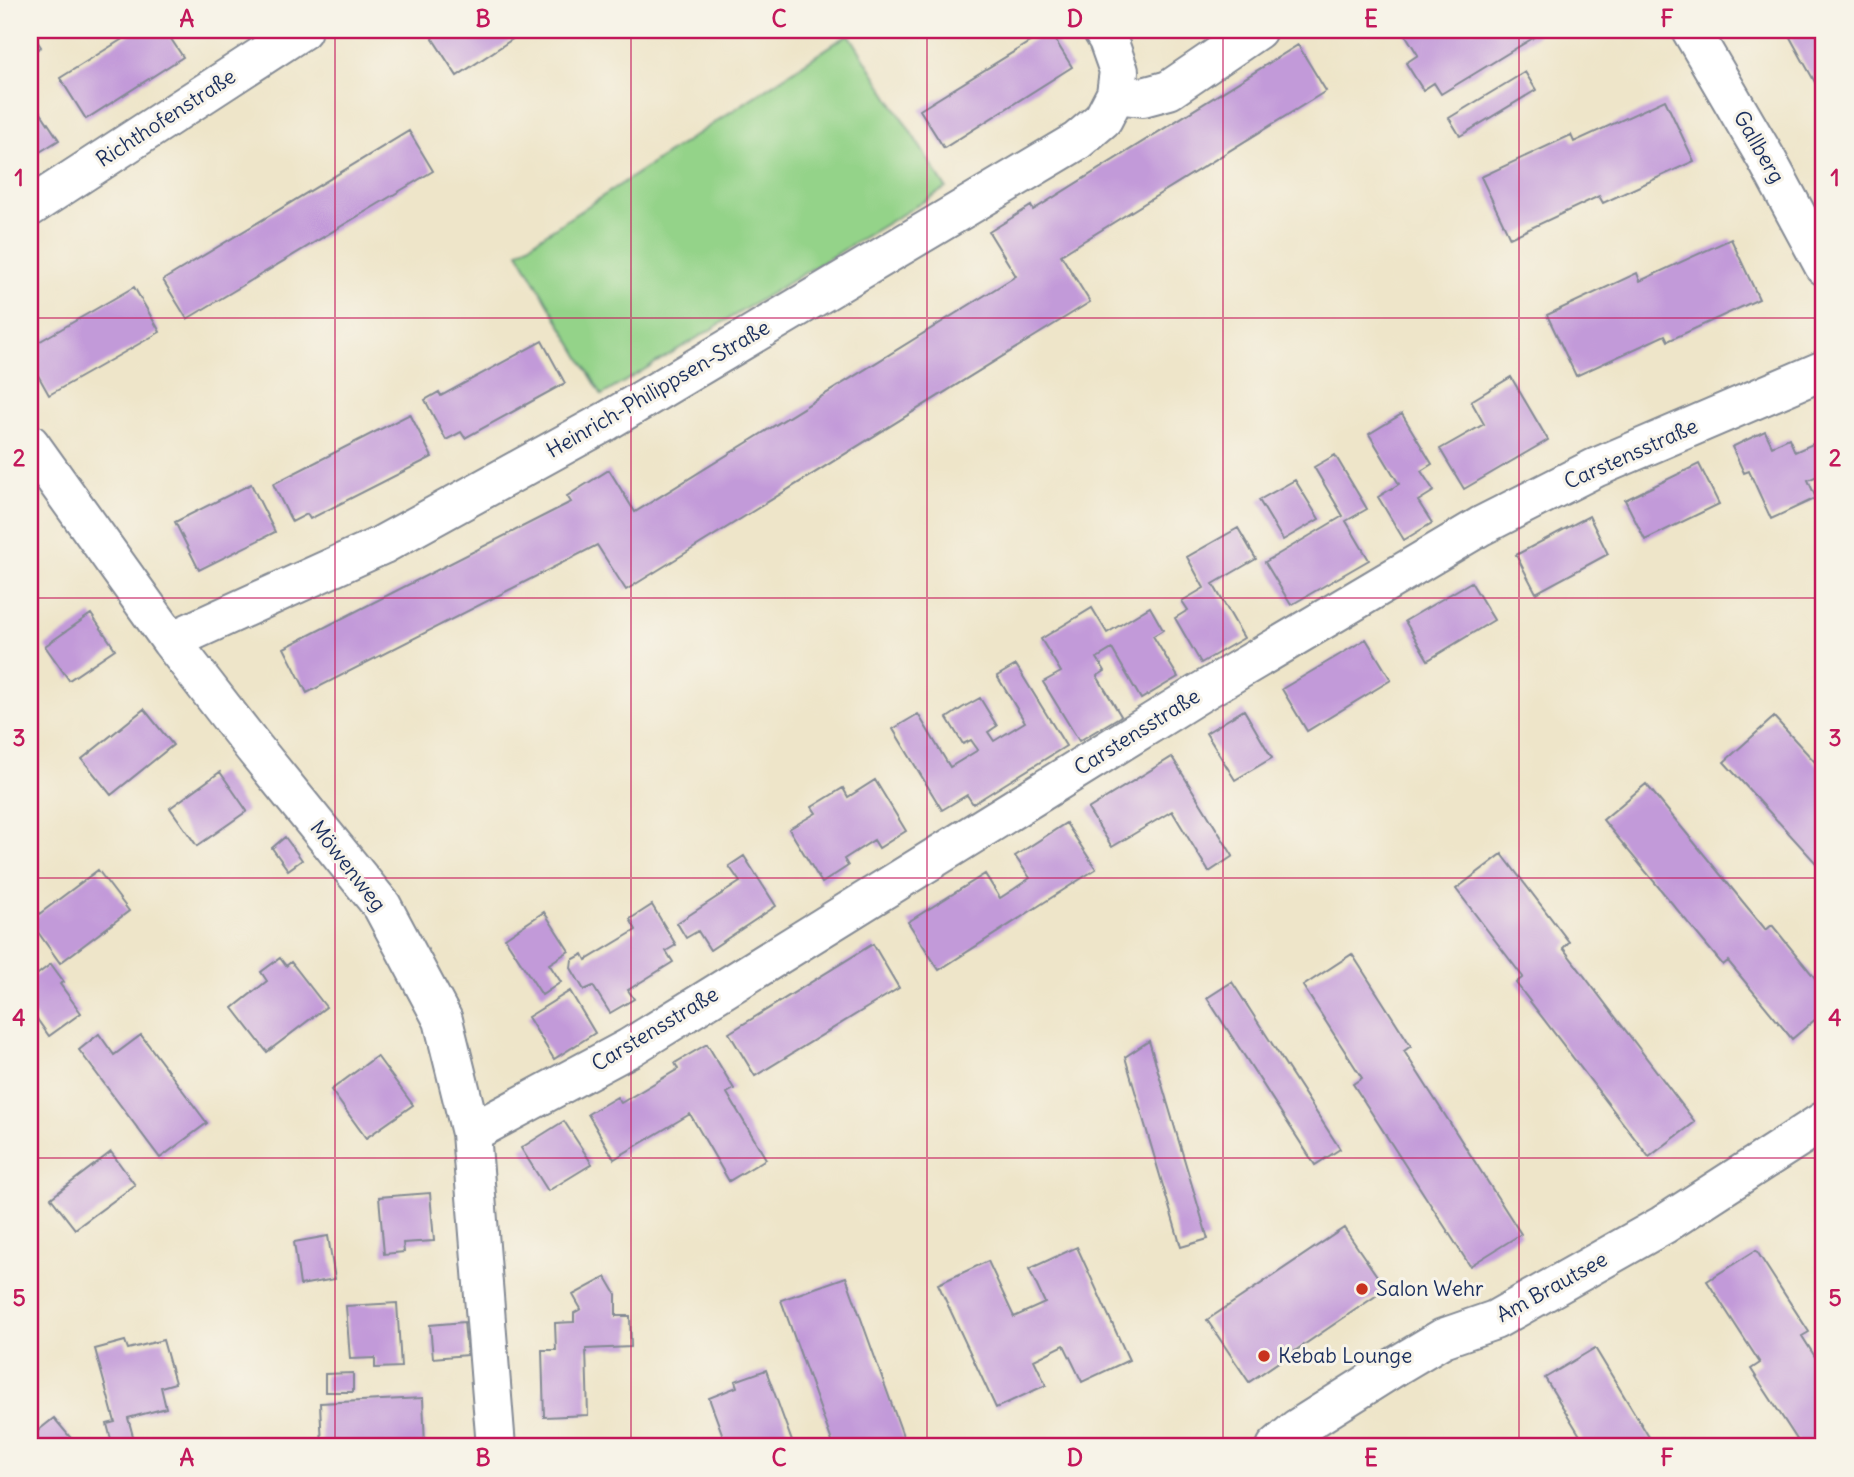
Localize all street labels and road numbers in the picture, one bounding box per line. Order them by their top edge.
street label: Richthofenstraße [91,62,241,173]
street label: Gallberg [1728,106,1791,188]
street label: Heinrich-Philippsen-Straße [541,313,774,464]
street label: Carstensstraße [1560,412,1702,495]
street label: Carstensstraße [1069,682,1205,781]
street label: Möwenweg [304,815,392,917]
street label: Carstensstraße [586,980,723,1077]
street label: Am Brautsee [1492,1245,1612,1328]

